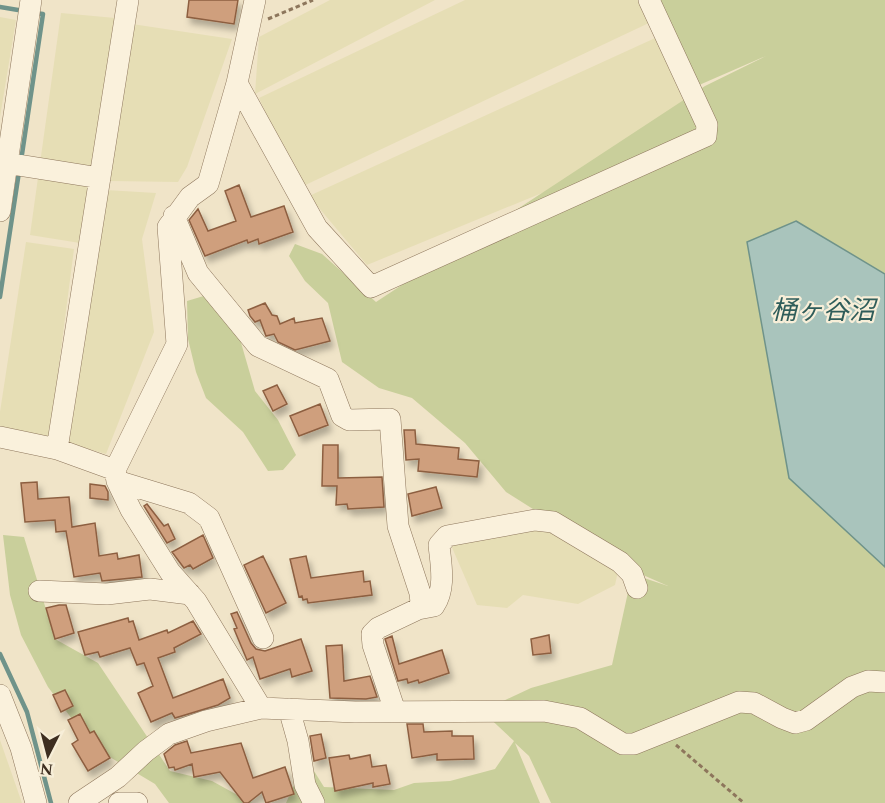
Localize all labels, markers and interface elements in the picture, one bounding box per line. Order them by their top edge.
water label: 桶ヶ谷沼 [771,291,879,331]
north arrow [18,725,78,785]
text: N [39,756,54,782]

